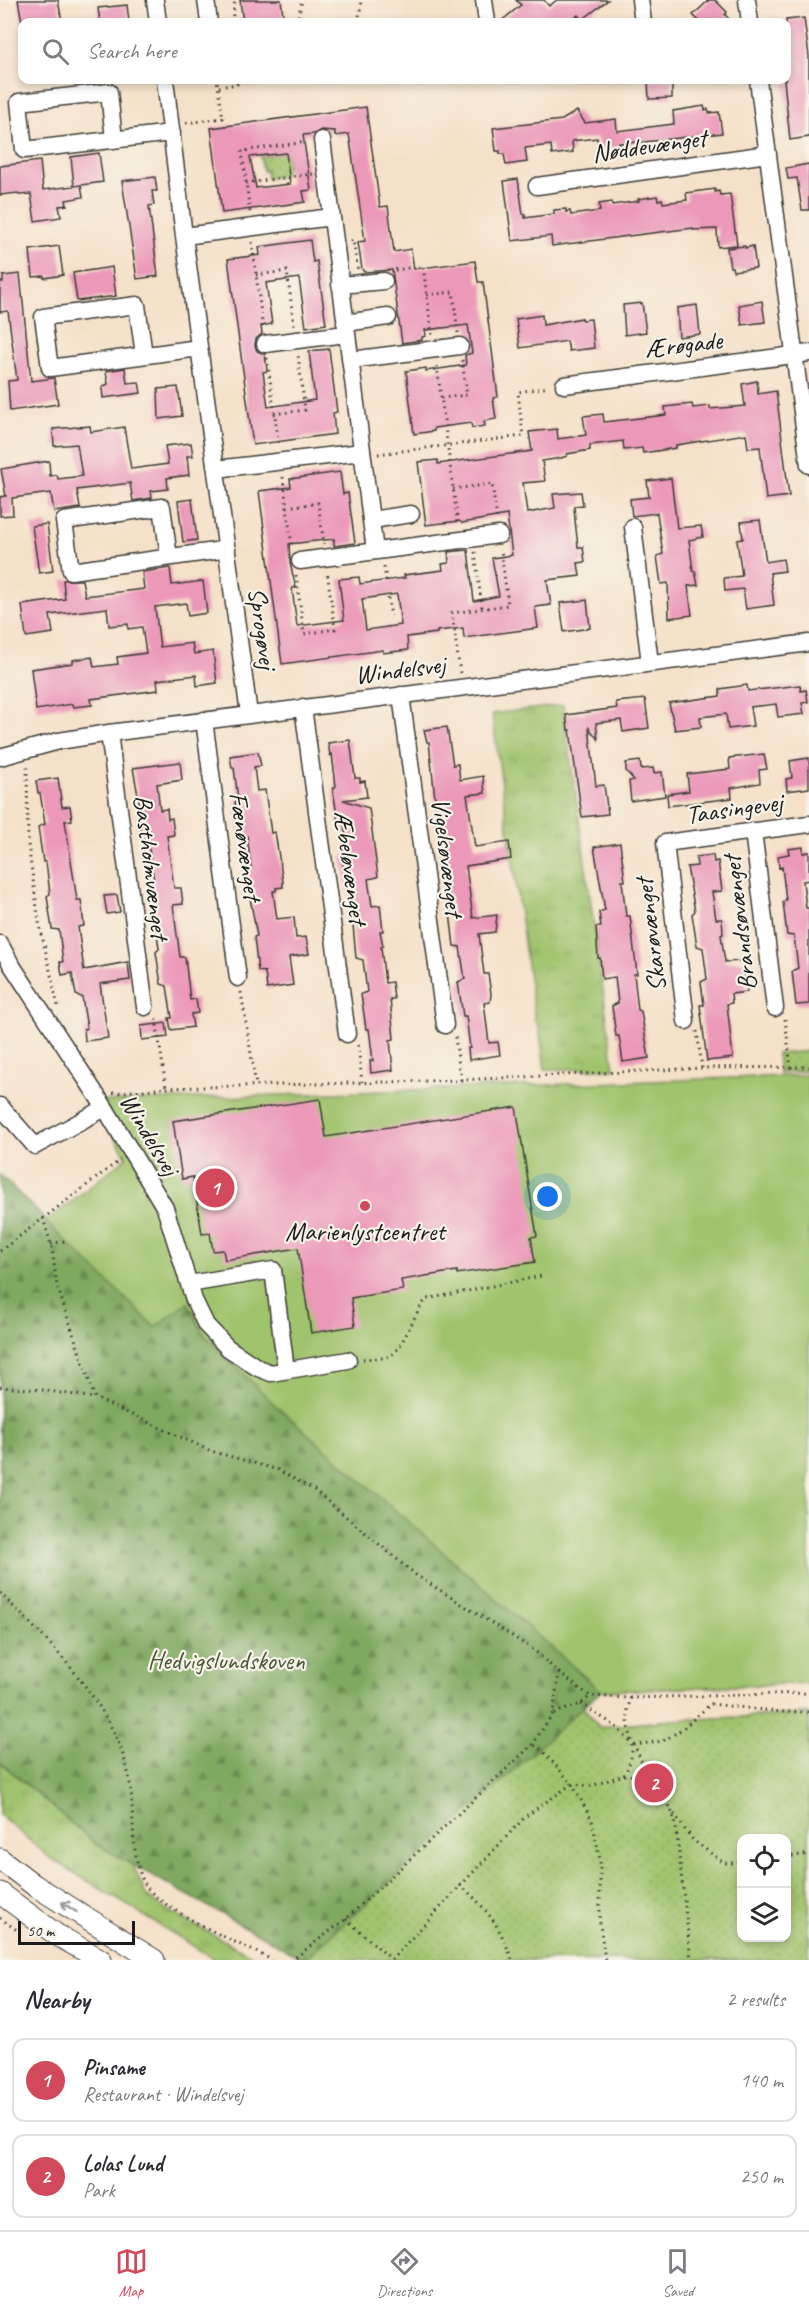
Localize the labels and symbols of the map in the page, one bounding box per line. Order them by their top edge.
street label: Nøddevænget [590,121,712,170]
street label: Ærøgade [642,323,725,366]
street label: Sprogøvej [240,585,285,675]
street label: Windelsvej [353,647,450,691]
street label: Taasingevej [684,785,788,832]
street label: Fænøvænget [222,790,270,906]
street label: Bastholmvænget [126,793,177,944]
street label: Vigelsøvænget [424,796,472,922]
street label: Æbeløvænget [326,808,375,930]
street label: Brandsøvænget [714,850,764,992]
street label: Skarøvænget [627,873,674,993]
street label: Windelsvej [112,1087,188,1184]
pin: 1 [196,1166,234,1210]
your location [533,1182,562,1211]
marker: Marienlystcentret [358,1199,372,1213]
place label: Marienlystcentret [285,1215,447,1248]
park label: Hedvigslundskoven [147,1644,305,1677]
pin: 2 [634,1760,674,1806]
one-way arrow [61,1901,78,1913]
scale bar [18,1918,135,1946]

